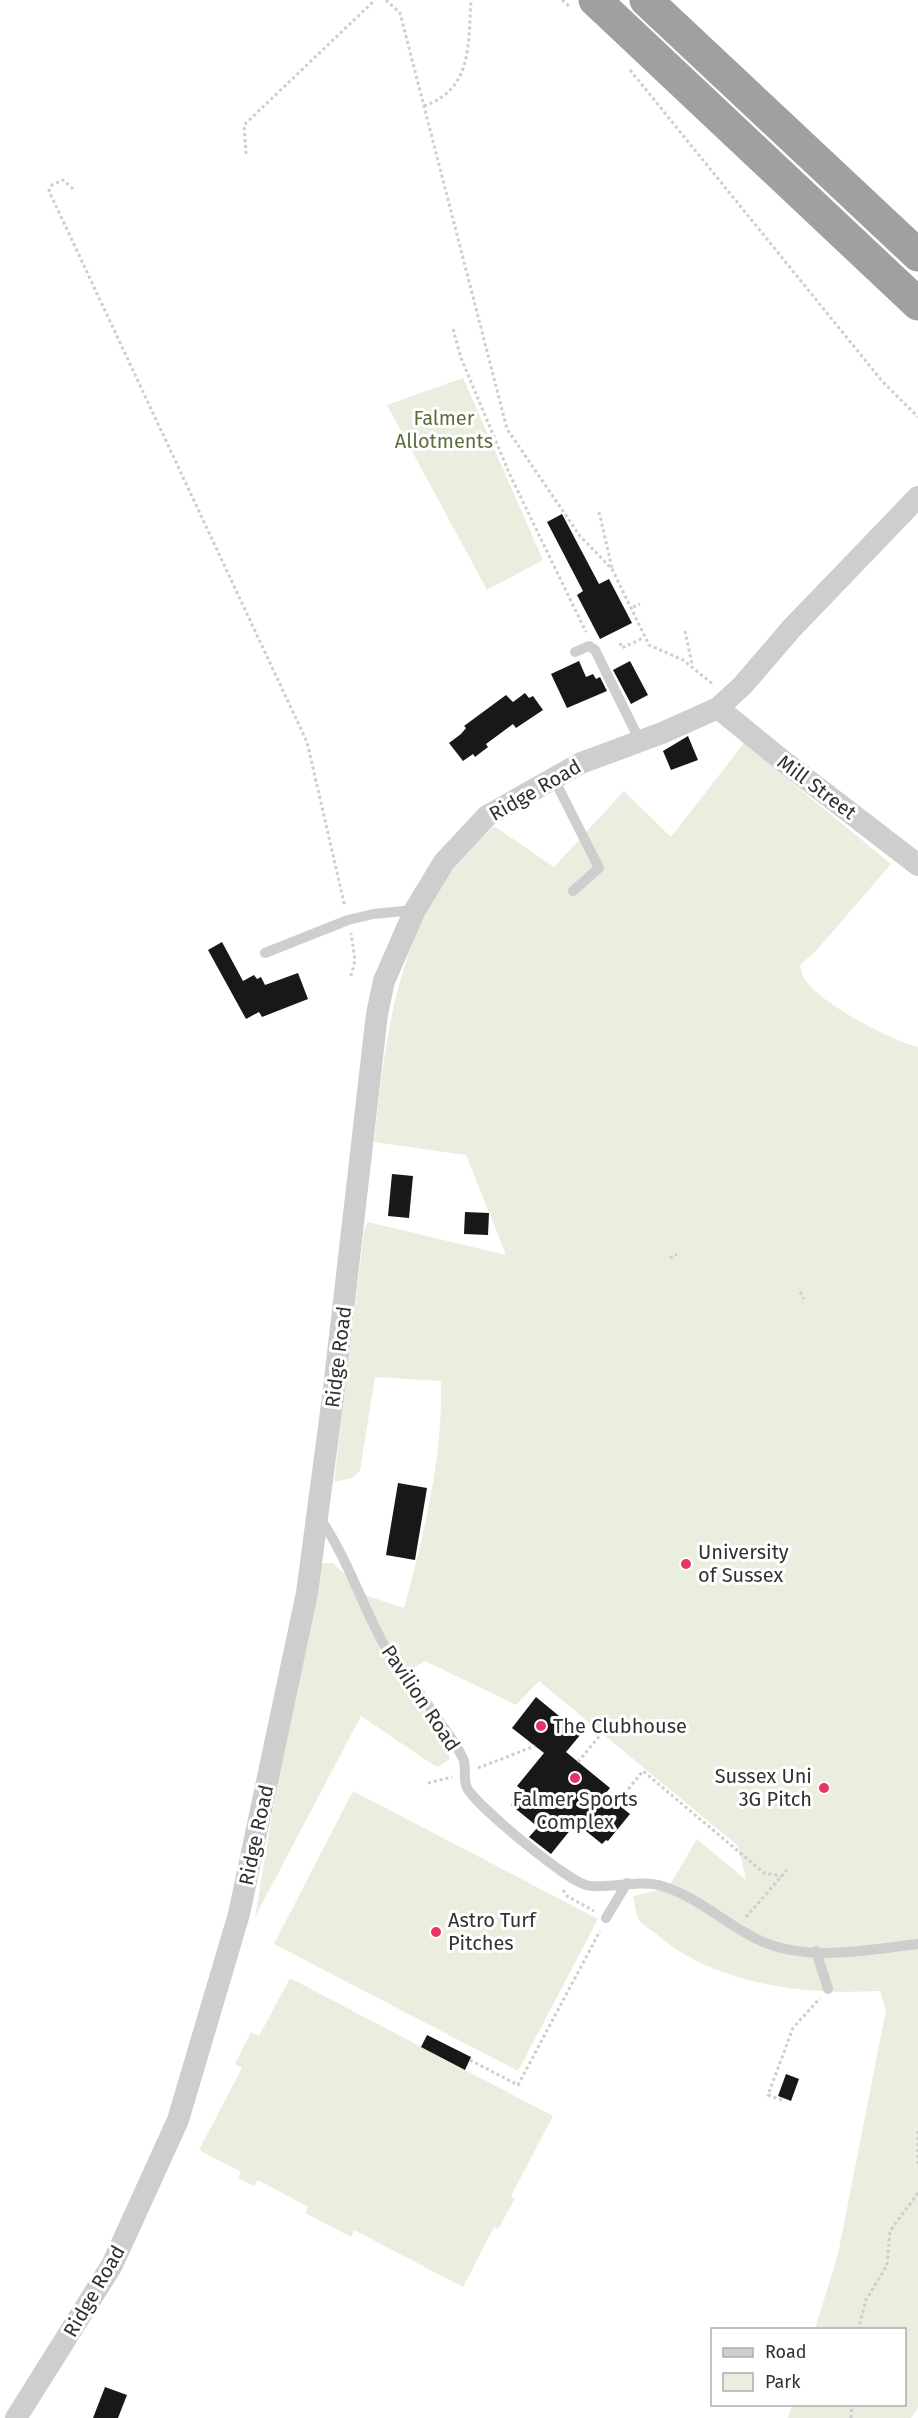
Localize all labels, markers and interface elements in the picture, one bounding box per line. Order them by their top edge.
park label: Falmer Allotments [395,406,493,453]
street label: Mill Street [773,750,862,825]
street label: Ridge Road [485,754,585,826]
street label: Ridge Road [320,1305,356,1409]
place label: University of Sussex [698,1540,789,1587]
marker: University of Sussex [679,1557,693,1571]
street label: Pavilion Road [377,1640,465,1756]
place label: The Clubhouse [553,1714,687,1738]
marker: The Clubhouse [534,1719,548,1733]
place label: Sussex Uni 3G Pitch [715,1764,812,1811]
marker: Falmer Sports Complex [568,1771,582,1785]
marker: Sussex Uni 3G Pitch [817,1781,831,1795]
street label: Ridge Road [234,1783,278,1887]
place label: Falmer Sports Complex [513,1787,637,1834]
place label: Astro Turf Pitches [448,1908,537,1955]
marker: Astro Turf Pitches [429,1925,443,1939]
street label: Ridge Road [58,2241,130,2341]
legend [711,2328,906,2406]
text: Road [765,2341,807,2363]
text: Park [765,2371,801,2393]

